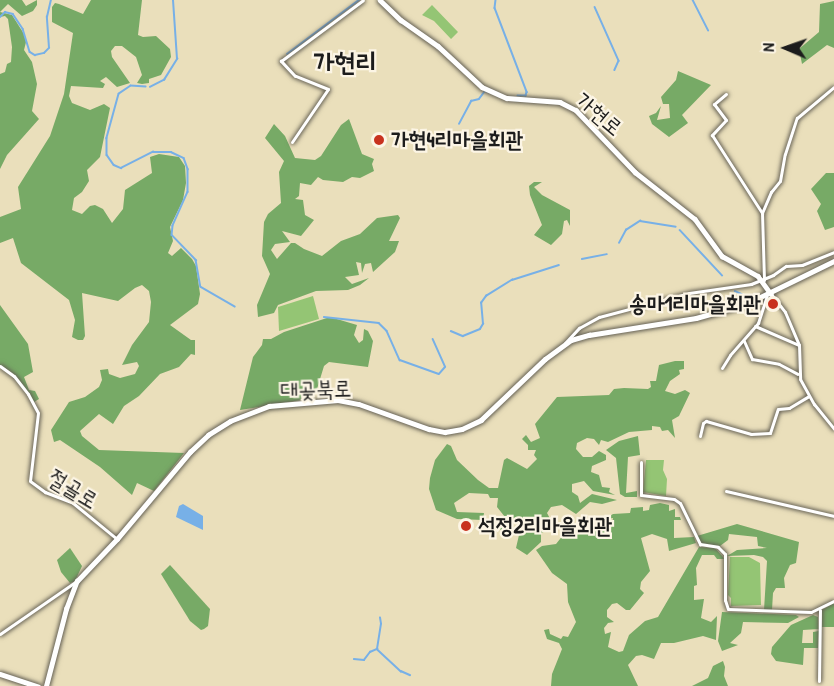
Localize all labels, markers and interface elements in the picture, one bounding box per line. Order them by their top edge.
north arrow [756,18,816,78]
text: N [757,43,779,52]
district label: 가현리 [314,46,376,78]
street label: 가현로 [570,87,628,141]
place label: 가현4리마을회관 [391,127,523,153]
marker: 가현4리마을회관 [372,133,386,147]
place label: 송마1리마을회관 [629,291,761,317]
marker: 송마1리마을회관 [766,297,780,311]
street label: 대곶북로 [280,375,352,403]
street label: 절골로 [43,464,103,514]
place label: 석정2리마을회관 [478,513,612,539]
marker: 석정2리마을회관 [459,519,473,533]

